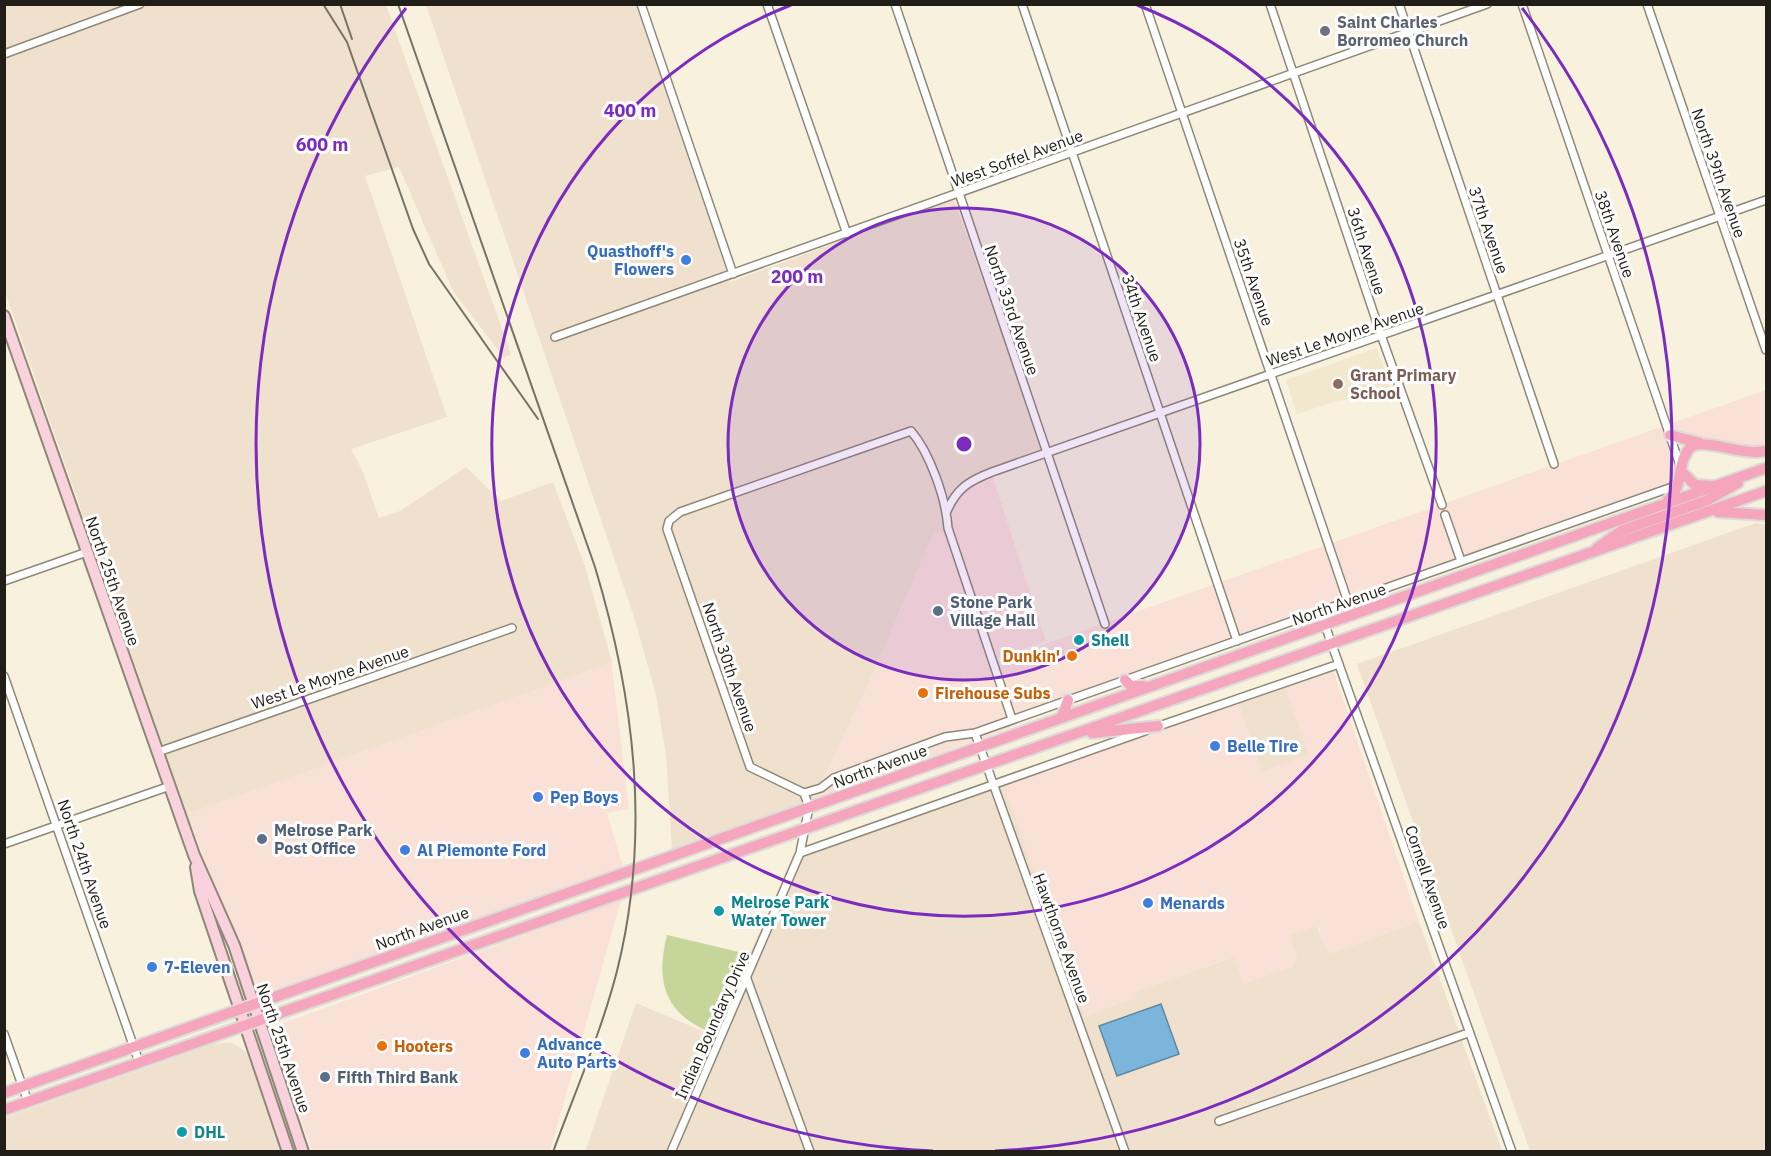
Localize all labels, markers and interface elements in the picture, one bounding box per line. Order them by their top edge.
place label: Saint Charles Borromeo Church [1337,12,1468,50]
marker: Saint Charles Borromeo Church [1318,24,1332,38]
text: 400 m [604,99,656,122]
street label: North 39th Avenue [1687,106,1751,241]
street label: West Soffel Avenue [948,125,1086,191]
text: 600 m [296,133,348,156]
street label: 37th Avenue [1465,184,1513,277]
street label: 38th Avenue [1591,188,1639,281]
street label: 36th Avenue [1343,205,1391,298]
street label: 35th Avenue [1230,236,1278,329]
place label: Quasthoff's Flowers [587,241,674,279]
street label: North 33rd Avenue [980,242,1044,378]
marker: Quasthoff's Flowers [679,253,693,267]
text: 200 m [771,265,823,288]
street label: 34th Avenue [1118,272,1166,365]
street label: West Le Moyne Avenue [1264,298,1427,370]
place label: Grant Primary School [1350,365,1457,403]
marker: Grant Primary School [1331,377,1345,391]
centre of rings [954,434,974,454]
street label: North 25th Avenue [81,514,145,649]
street label: North Avenue [1289,579,1389,629]
place label: Stone Park Village Hall [950,592,1036,630]
street label: North 30th Avenue [698,600,762,735]
marker: Stone Park Village Hall [931,604,945,618]
place label: Shell [1091,630,1129,650]
marker: Shell [1072,633,1086,647]
street label: West Le Moyne Avenue [249,641,412,713]
place label: Dunkin' [1002,646,1060,666]
marker: Dunkin' [1065,649,1079,663]
place label: Firehouse Subs [935,683,1051,703]
marker: Firehouse Subs [916,686,930,700]
place label: Belle Tire [1227,736,1298,756]
marker: Belle Tire [1208,739,1222,753]
street label: North Avenue [830,740,930,792]
place label: Pep Boys [550,787,619,807]
marker: Pep Boys [531,790,545,804]
street label: North 24th Avenue [53,797,117,932]
place label: Melrose Park Post Office [274,820,373,858]
street label: Cornell Avenue [1401,822,1455,932]
marker: Melrose Park Post Office [255,832,269,846]
place label: Al Piemonte Ford [417,840,546,860]
marker: Al Piemonte Ford [398,843,412,857]
street label: Hawthorne Avenue [1029,870,1095,1006]
place label: Melrose Park Water Tower [731,892,830,930]
place label: Menards [1160,893,1225,913]
marker: Menards [1141,896,1155,910]
street label: North Avenue [372,902,472,954]
marker: Melrose Park Water Tower [712,904,726,918]
street label: Indian Boundary Drive [670,947,754,1102]
place label: 7-Eleven [164,957,230,977]
marker: 7-Eleven [145,960,159,974]
street label: North 25th Avenue [252,981,316,1116]
place label: Advance Auto Parts [537,1034,616,1072]
place label: Hooters [394,1036,453,1056]
marker: Hooters [375,1039,389,1053]
marker: Advance Auto Parts [518,1046,532,1060]
place label: Fifth Third Bank [337,1067,459,1087]
marker: Fifth Third Bank [318,1070,332,1084]
place label: DHL [194,1122,225,1142]
marker: DHL [175,1125,189,1139]

